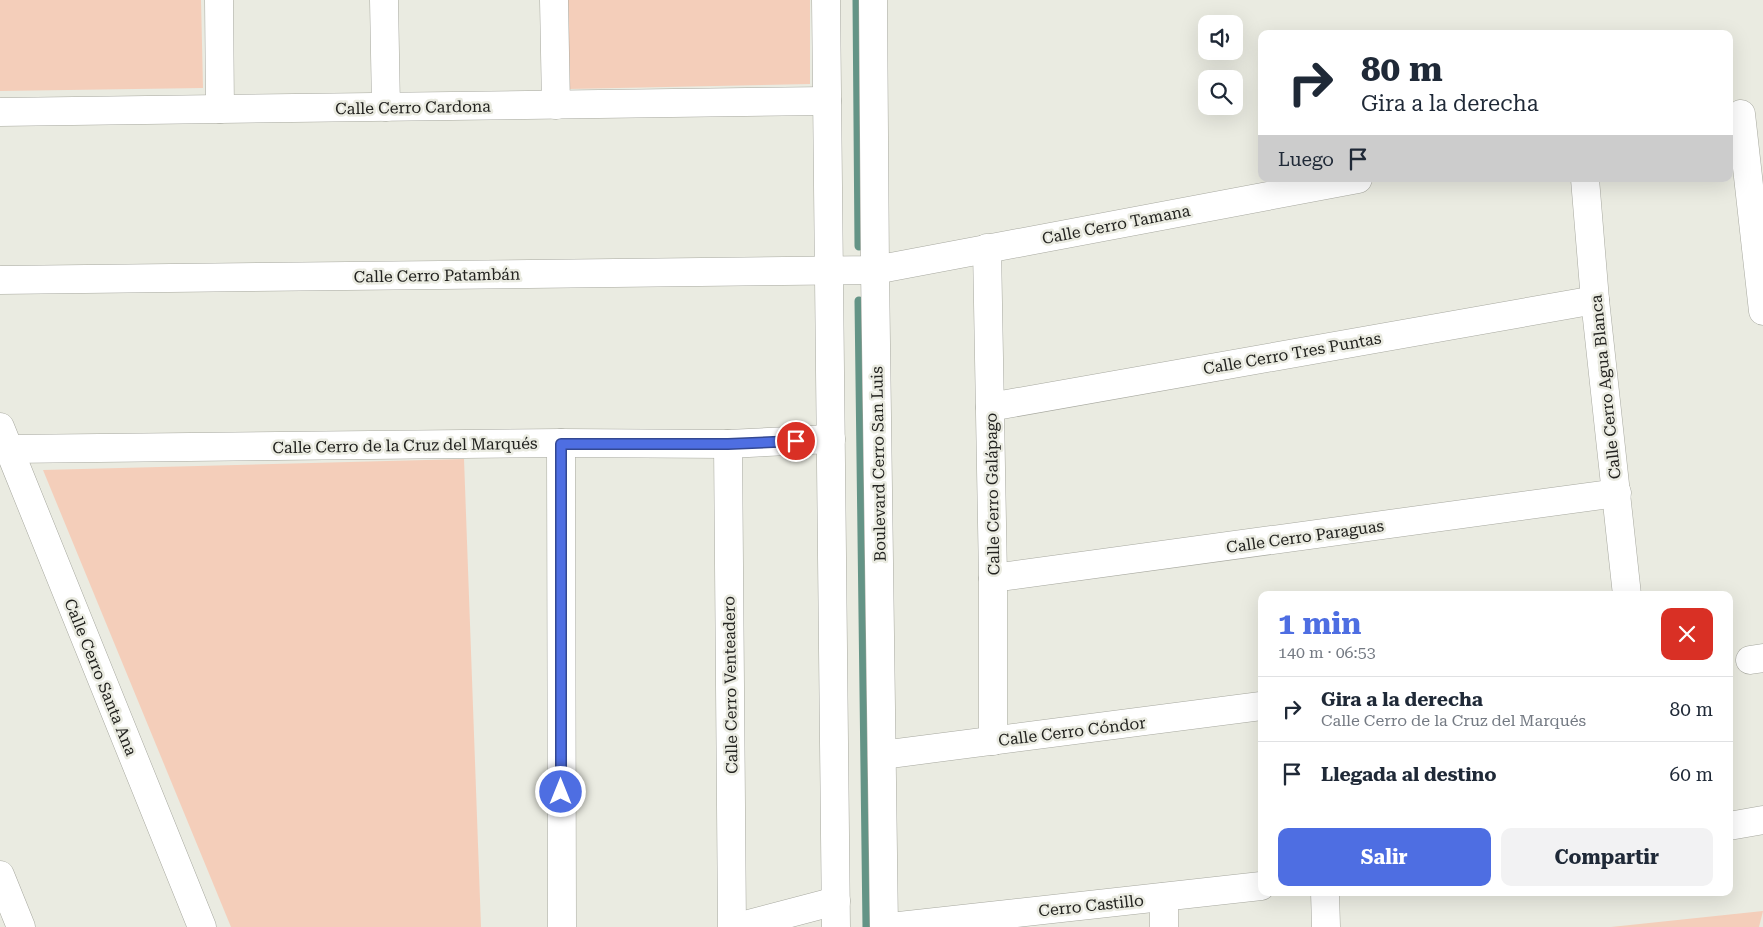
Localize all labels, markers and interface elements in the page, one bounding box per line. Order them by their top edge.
map controls [1198,15,1243,115]
button: sound [1198,15,1243,60]
text: 80 m [1361,49,1443,90]
icon: right [1278,50,1343,115]
button: search [1198,70,1243,115]
text: Gira a la derecha [1361,91,1539,116]
street label: Calle Cerro Cardona [335,97,491,118]
icon: arrive [1344,145,1372,173]
text: Luego [1278,148,1334,171]
street label: Calle Cerro Tamana [1040,201,1192,248]
street label: Calle Cerro Patambán [354,265,520,286]
street label: Calle Cerro Agua Blanca [1586,293,1625,480]
street label: Calle Cerro Tres Puntas [1202,328,1383,379]
street label: Boulevard Cerro San Luis [867,366,890,562]
street label: Calle Cerro Galápago [982,412,1003,575]
pin [775,420,817,462]
icon: arrive [782,427,810,455]
street label: Calle Cerro de la Cruz del Marqués [272,434,538,457]
street label: Calle Cerro Paraguas [1225,516,1386,557]
street label: Calle Cerro Santa Ana [60,596,141,759]
street label: Calle Cerro Venteadero [719,596,742,774]
text: 1 min [1278,606,1361,641]
button: close [1661,608,1713,660]
text: 140 m · 06:53 [1278,643,1376,662]
text: Gira a la derecha [1321,688,1483,711]
icon: right [1278,695,1306,723]
text: 80 m [1670,698,1713,721]
text: Calle Cerro de la Cruz del Marqués [1321,711,1586,730]
street label: Calle Cerro Cóndor [997,713,1147,750]
icon: arrive [1278,760,1306,788]
text: Llegada al destino [1321,763,1497,786]
text: 60 m [1670,763,1713,786]
position arrow [534,765,586,817]
button: Salir [1278,828,1491,886]
button: Compartir [1501,828,1713,886]
street label: Cerro Castillo [1037,891,1145,920]

